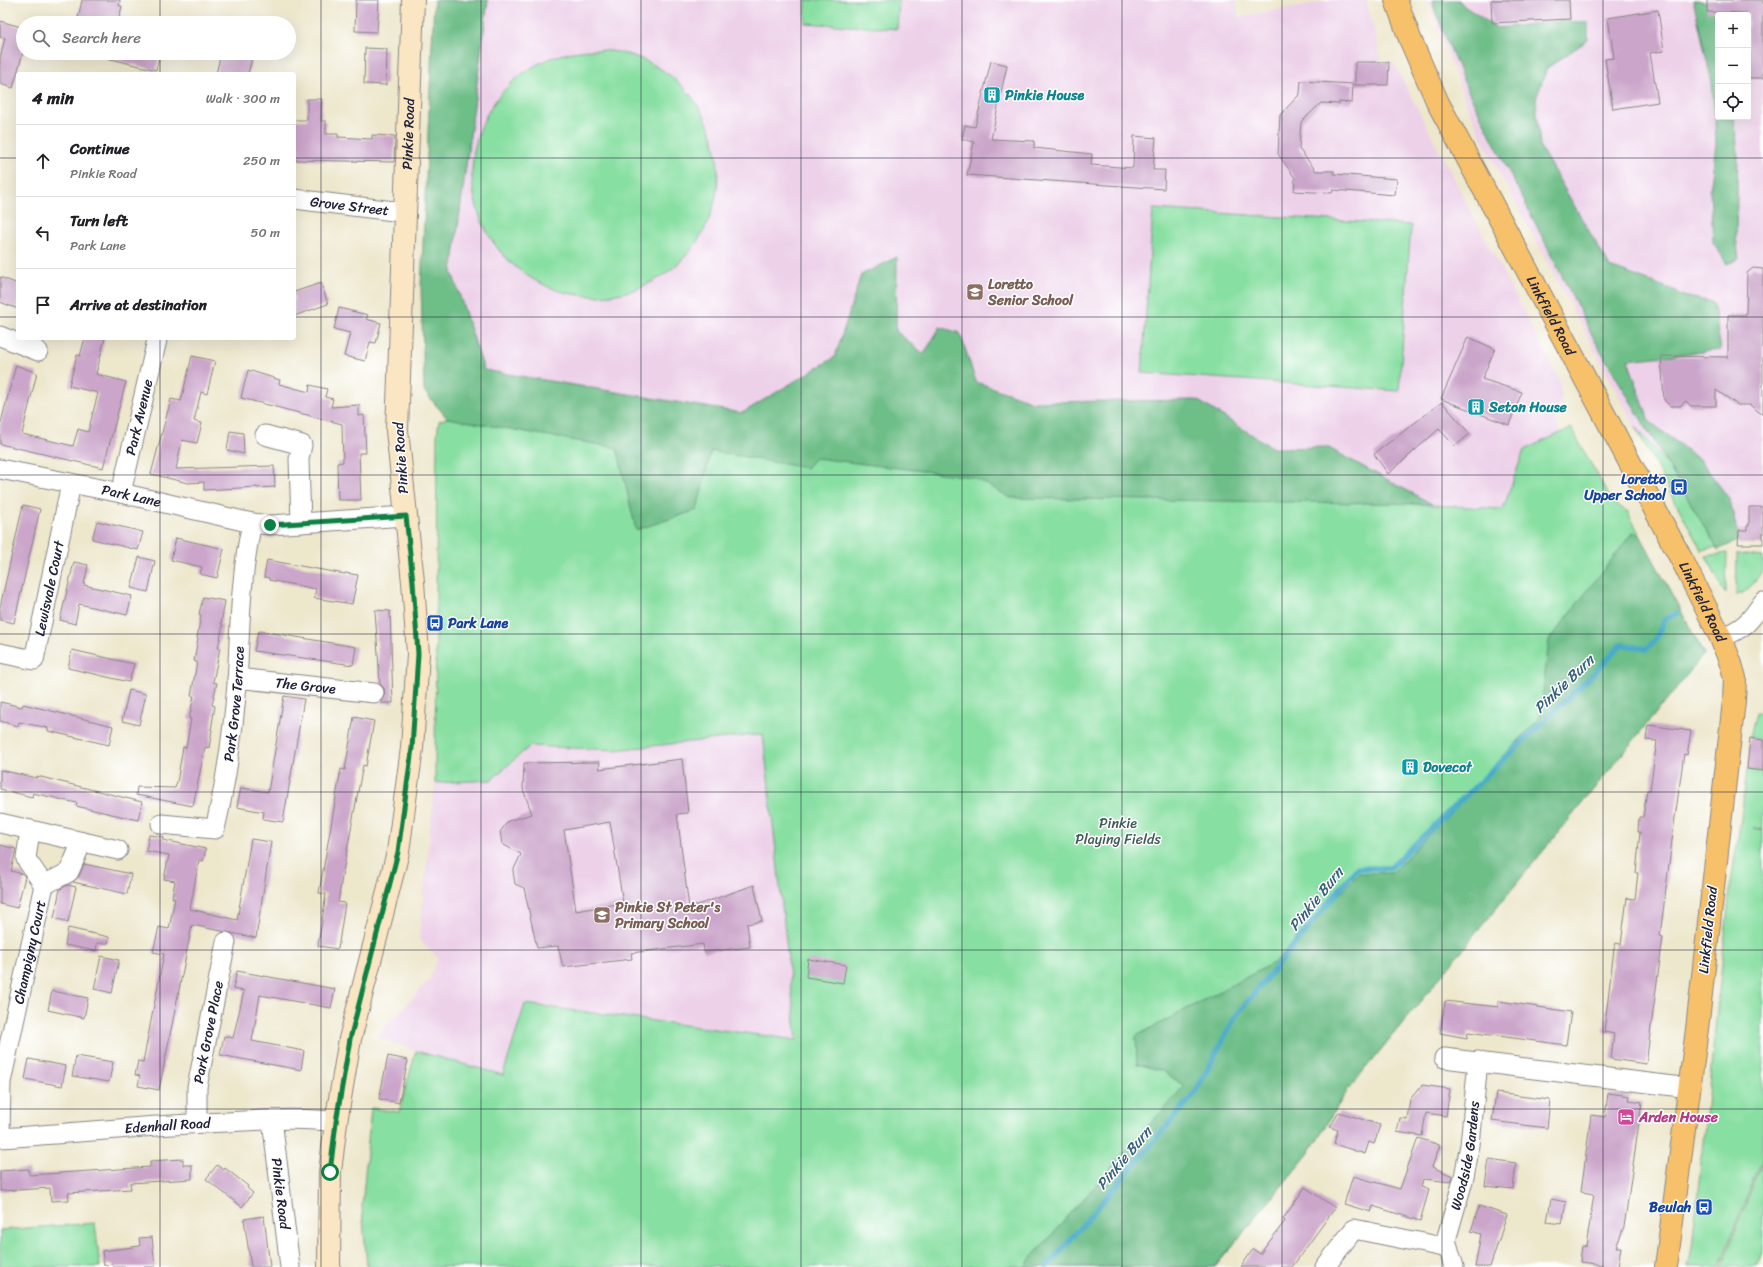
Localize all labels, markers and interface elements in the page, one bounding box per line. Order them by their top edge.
map controls [1715,12,1751,120]
button: + [1715,12,1751,48]
search box [16,16,296,60]
text: Search here [62,25,141,51]
icon: search [30,27,52,49]
button: − [1715,48,1751,84]
text: 4 min [32,83,74,113]
place label: Pinkie House [1005,83,1085,108]
button: locate [1715,84,1751,120]
building icon: Pinkie House [982,85,1002,105]
text: Walk · 300 m [206,87,280,110]
street label: Pinkie Road [394,96,422,170]
text: Continue [70,136,130,162]
text: 250 m [243,149,280,172]
icon: ahead [32,150,54,172]
text: Pinkie Road [70,162,137,185]
street label: Grove Street [309,189,390,223]
text: Turn left [70,208,128,234]
text: 50 m [250,221,280,244]
icon: left [32,222,54,244]
text: Park Lane [70,234,126,257]
street label: Linkfield Road [1520,271,1584,361]
place label: Loretto Senior School [987,272,1074,313]
school or university icon: Loretto Senior School [965,282,985,302]
text: Arrive at destination [70,292,207,318]
icon: arrive [32,294,54,316]
street label: Park Avenue [118,376,160,458]
place label: Seton House [1488,395,1567,420]
building icon: Seton House [1466,397,1486,417]
street label: Pinkie Road [386,420,416,495]
place label: Loretto Upper School [1584,467,1667,508]
street label: Park Lane [99,477,164,514]
bus stop icon: Loretto Upper School [1669,477,1689,497]
route end [261,516,279,534]
street label: Lewisvale Court [27,537,72,638]
street label: Linkfield Road [1672,557,1734,648]
place label: Park Lane [448,611,508,636]
bus stop icon: Park Lane [425,613,445,633]
street label: Park Grove Terrace [216,645,251,763]
water label: Pinkie Burn [1528,647,1602,720]
street label: The Grove [274,670,337,701]
place label: Dovecot [1423,755,1473,780]
building icon: Dovecot [1400,757,1420,777]
park label: Pinkie Playing Fields [1075,811,1161,852]
water label: Pinkie Burn [1282,860,1351,937]
street label: Linkfield Road [1691,883,1725,975]
place label: Pinkie St Peter's Primary School [615,895,720,936]
street label: Champigny Court [6,898,53,1006]
school or university icon: Pinkie St Peter's Primary School [592,905,612,925]
street label: Park Grove Place [186,979,230,1086]
street label: Woodside Gardens [1443,1099,1487,1213]
place label: Arden House [1638,1105,1719,1130]
hotel icon: Arden House [1616,1107,1636,1127]
street label: Edenhall Road [124,1110,213,1141]
water label: Pinkie Burn [1090,1119,1160,1196]
street label: Pinkie Road [264,1156,298,1232]
route start [321,1163,339,1181]
place label: Beulah [1649,1195,1692,1220]
bus stop icon: Beulah [1694,1197,1714,1217]

